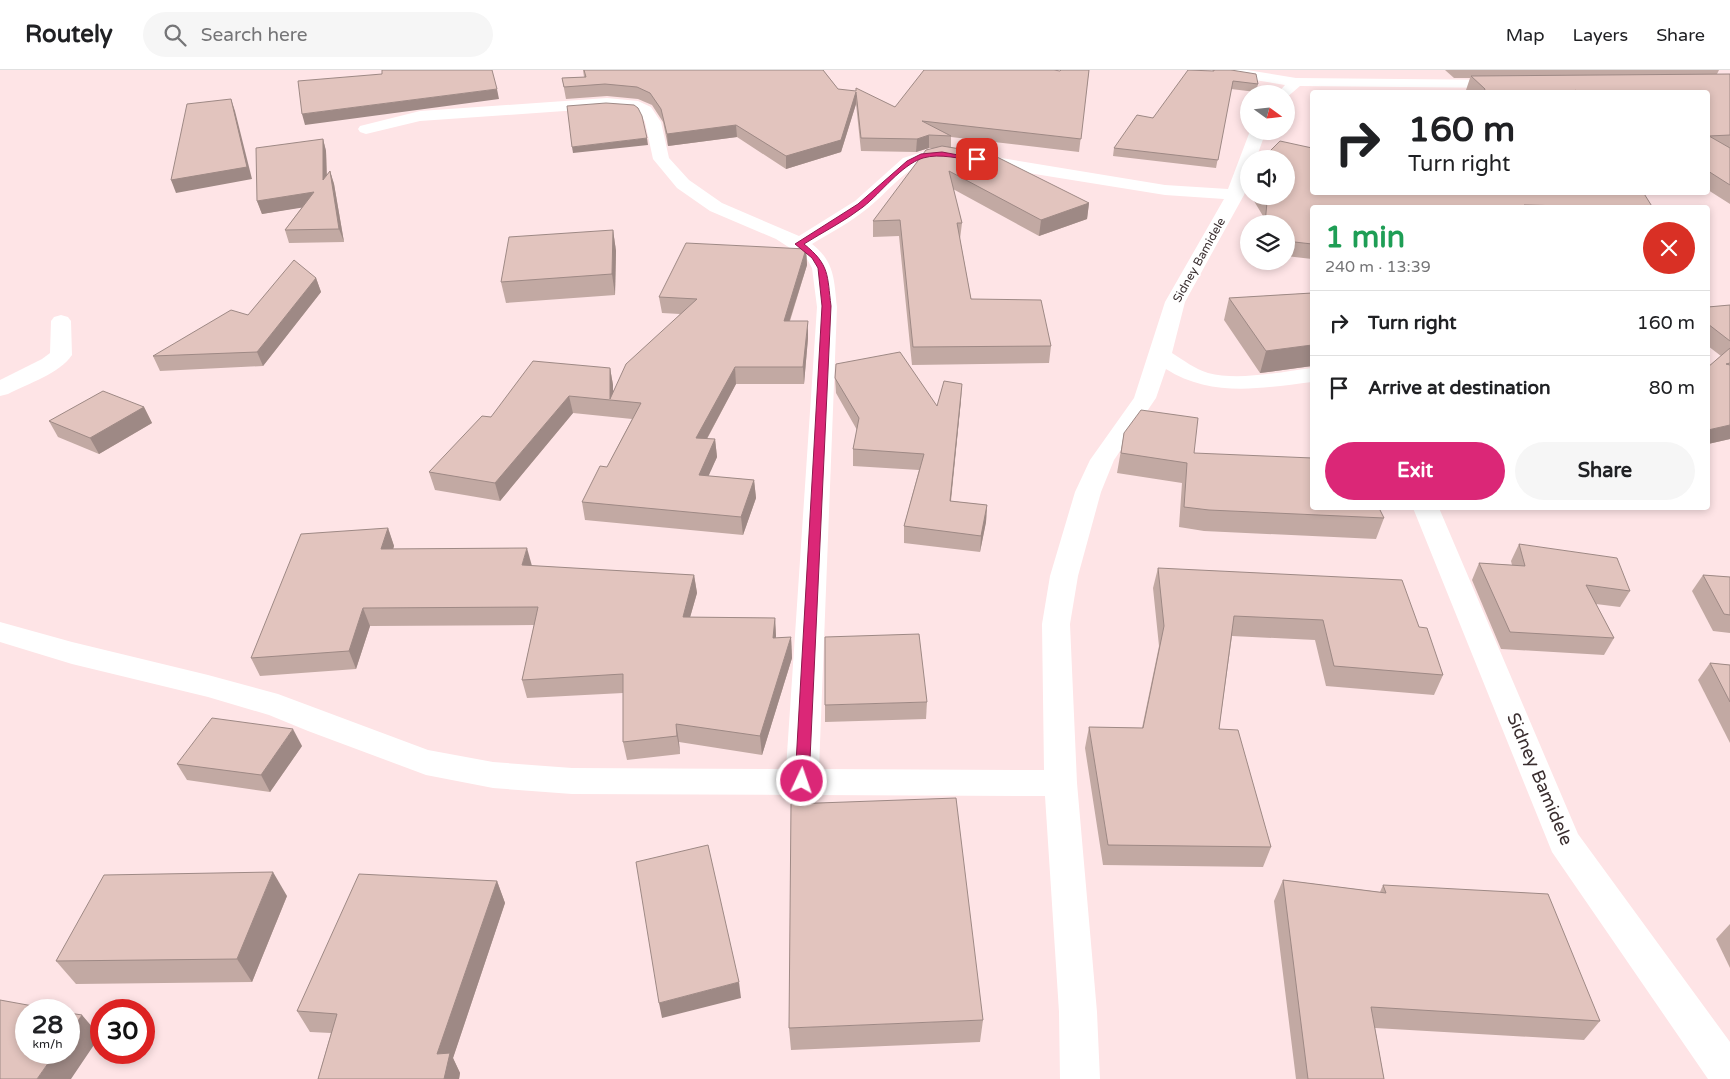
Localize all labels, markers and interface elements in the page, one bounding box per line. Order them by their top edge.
search box [143,12,493,57]
text: Routely [25,20,113,49]
icon: search [161,21,189,49]
text: Search here [201,24,308,46]
text: Map [1506,24,1545,46]
text: Layers [1573,24,1628,46]
text: Share [1656,24,1705,46]
north arrow [1240,85,1295,140]
map controls [1240,85,1295,270]
text: 160 m [1408,109,1515,151]
icon: right [1325,110,1390,175]
pin [956,138,998,180]
icon: arrive [963,145,991,173]
button: sound [1240,150,1295,205]
text: Turn right [1408,151,1510,177]
street label: Sidney Bamidele [1170,215,1228,305]
button: layers [1240,215,1295,270]
text: 1 min [1325,219,1405,256]
button: close [1643,222,1695,274]
text: 240 m · 13:39 [1325,257,1431,277]
icon: right [1325,309,1353,337]
text: Turn right [1368,312,1456,334]
text: 160 m [1637,312,1695,334]
icon: arrive [1325,374,1353,402]
text: Arrive at destination [1368,377,1551,399]
text: 80 m [1649,377,1695,399]
button: Exit [1325,442,1505,500]
button: Share [1515,442,1695,500]
street label: Sidney Bamidele [1502,709,1578,849]
position arrow [775,754,827,806]
speed limit sign: 30 [90,999,155,1064]
text: 28 [32,1010,63,1040]
text: km/h [32,1037,63,1051]

